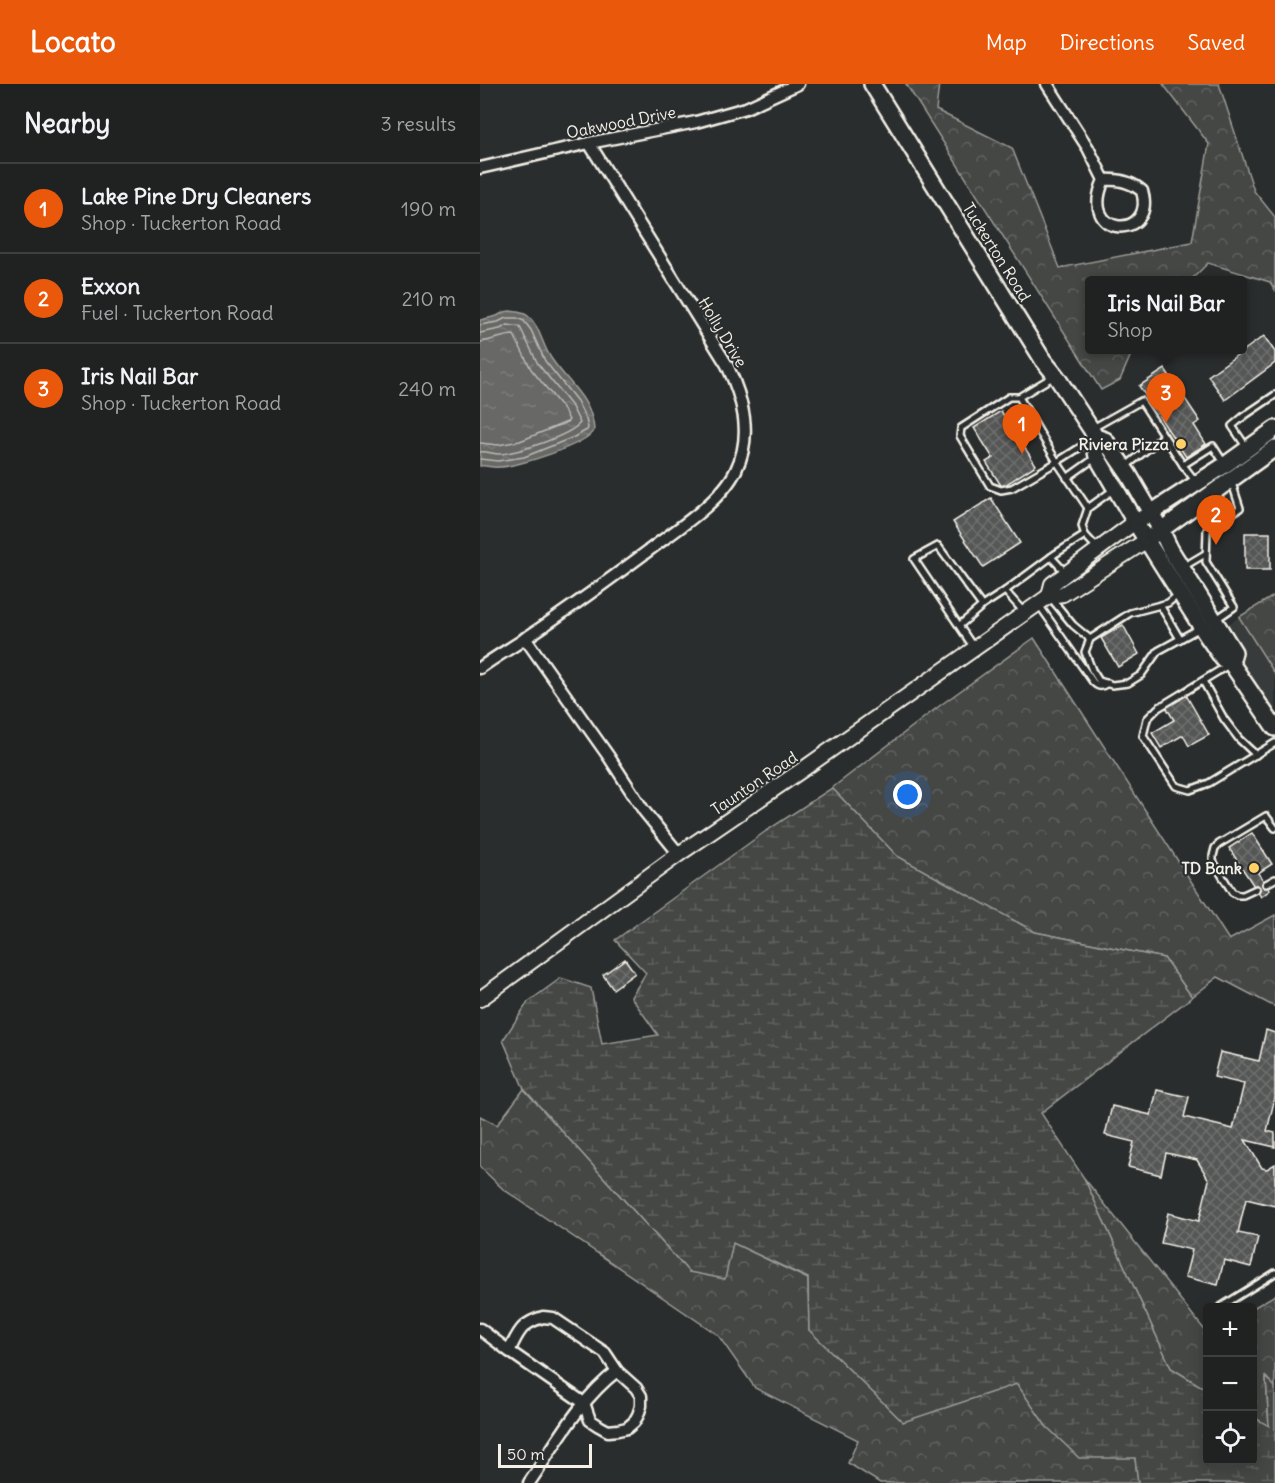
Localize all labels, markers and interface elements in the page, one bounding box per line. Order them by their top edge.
text: Locato [30,24,116,60]
text: Map [986,29,1027,56]
text: Directions [1060,29,1154,56]
text: Saved [1187,29,1245,56]
street label: Oakwood Drive [564,102,678,142]
text: Nearby [24,107,110,140]
text: 3 results [380,111,456,136]
text: Lake Pine Dry Cleaners [81,182,311,210]
text: 1 [40,196,47,221]
text: 190 m [401,196,456,221]
street label: Tuckerton Road [959,199,1035,305]
text: Shop · Tuckerton Road [81,210,281,235]
text: Exxon [81,272,140,300]
popup [1085,276,1247,354]
text: 2 [38,286,49,311]
text: 210 m [402,286,456,311]
text: Iris Nail Bar [1107,289,1225,317]
street label: Holly Drive [694,293,752,371]
text: Fuel · Tuckerton Road [81,300,273,325]
text: Shop [1107,317,1153,342]
text: Iris Nail Bar [81,362,198,390]
pin: 3 [1146,374,1186,423]
text: 3 [38,376,49,401]
text: 240 m [398,376,456,401]
text: Shop · Tuckerton Road [81,390,281,415]
pin: 1 [1002,404,1042,454]
place label: Riviera Pizza [1078,434,1169,454]
marker: Riviera Pizza [1174,437,1188,451]
pin: 2 [1196,496,1236,545]
street label: Taunton Road [707,747,801,819]
your location [893,780,922,809]
place label: TD Bank [1181,858,1242,878]
marker: TD Bank [1247,861,1261,875]
map controls [1203,1303,1257,1465]
button: + [1203,1303,1257,1357]
button: − [1203,1357,1257,1411]
button: locate [1203,1411,1257,1465]
scale bar [498,1441,592,1468]
text: 50 m [507,1444,545,1464]

